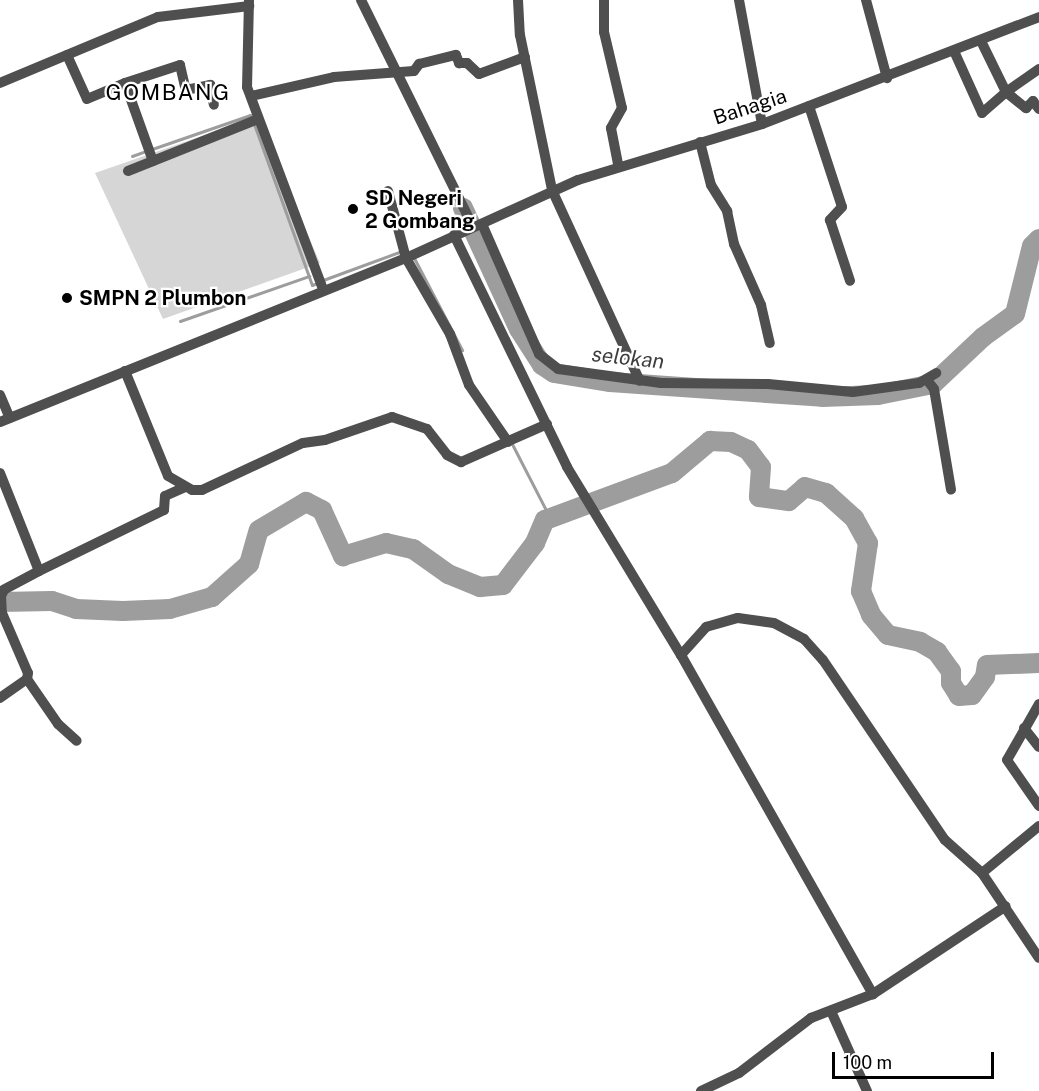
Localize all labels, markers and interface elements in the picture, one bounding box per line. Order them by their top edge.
district label: GOMBANG [105,80,231,106]
street label: Bahagia [710,84,790,130]
place label: SD Negeri 2 Gombang [365,186,475,233]
marker: SD Negeri 2 Gombang [346,202,360,216]
place label: SMPN 2 Plumbon [79,286,246,310]
marker: SMPN 2 Plumbon [60,291,74,305]
water label: selokan [590,342,666,374]
scale bar [835,1040,997,1078]
text: 100 m [843,1052,892,1073]

